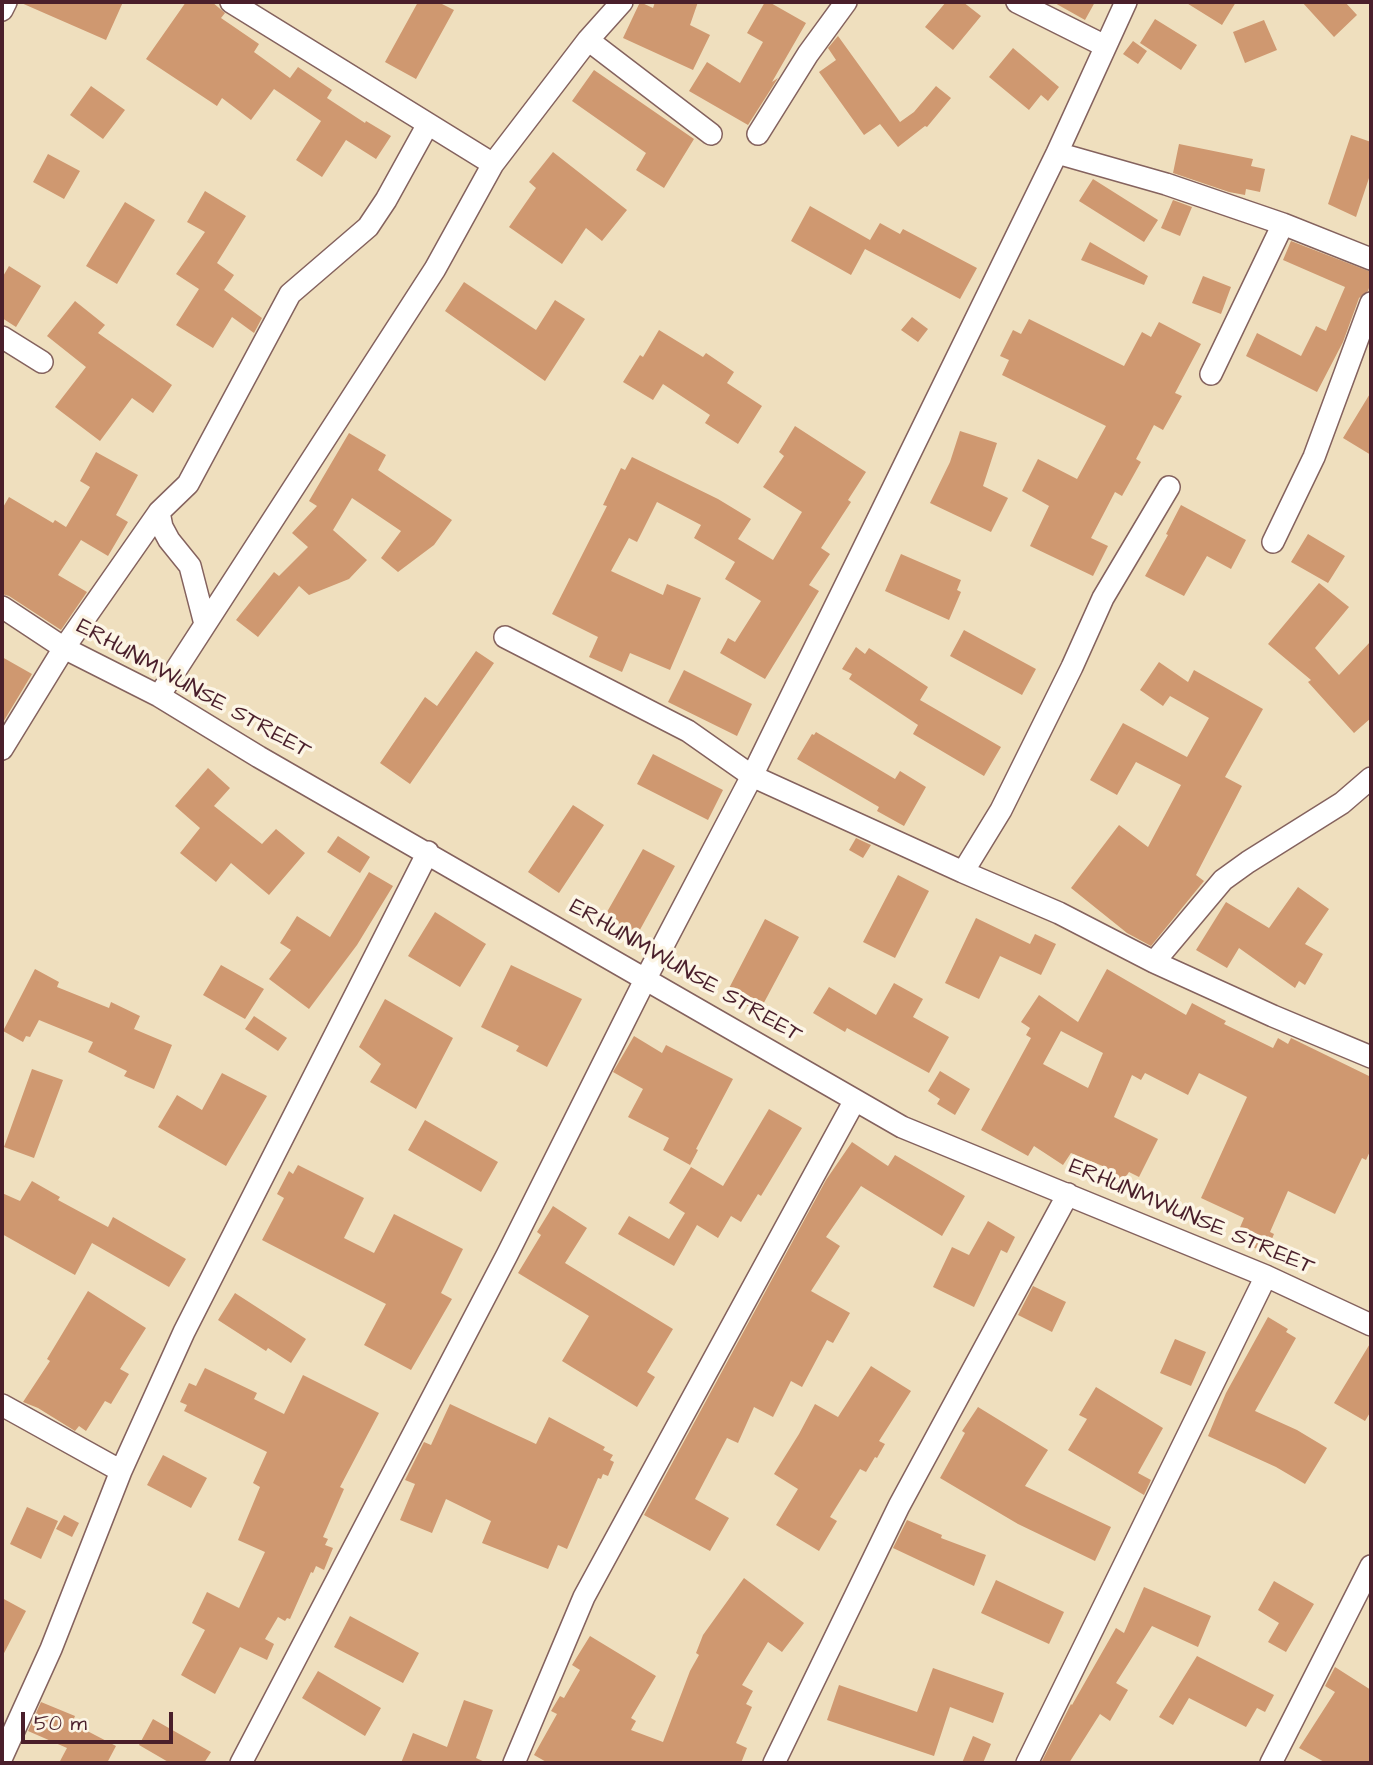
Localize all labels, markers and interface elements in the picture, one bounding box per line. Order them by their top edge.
street label: ERHUNMWUNSE STREET [71,614,315,766]
street label: ERHUNMWUNSE STREET [564,894,806,1050]
street label: ERHUNMWUNSE STREET [1064,1154,1318,1282]
scale bar [24,1698,177,1742]
text: 50 m [34,1709,87,1738]

